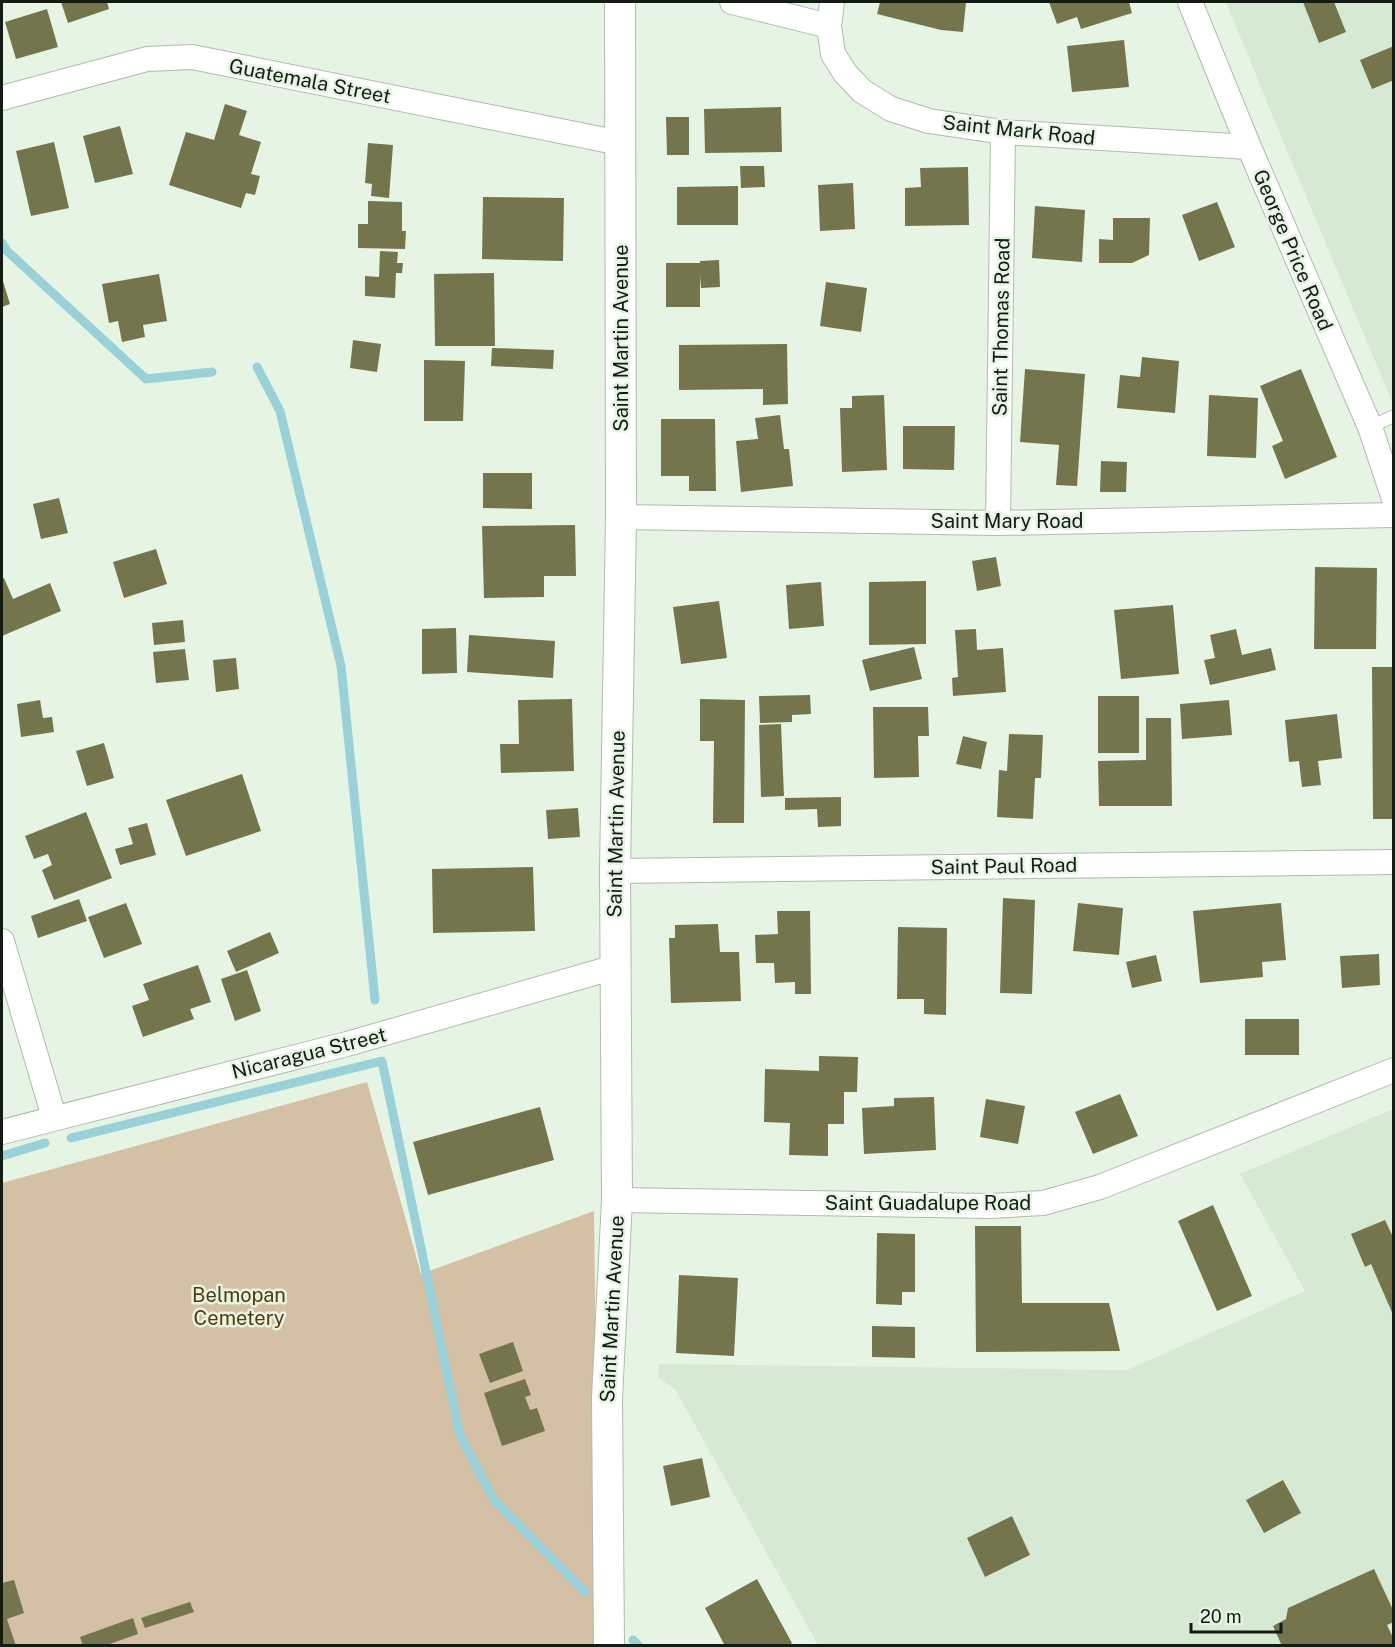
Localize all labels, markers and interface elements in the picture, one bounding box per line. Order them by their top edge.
street label: Guatemala Street [227,54,393,108]
street label: Saint Mark Road [942,110,1096,150]
street label: George Price Road [1248,166,1338,334]
street label: Saint Thomas Road [987,238,1015,416]
street label: Saint Martin Avenue [609,244,633,432]
street label: Saint Mary Road [931,509,1083,533]
street label: Saint Martin Avenue [602,730,630,918]
street label: Saint Paul Road [930,853,1078,879]
street label: Nicaragua Street [229,1022,389,1084]
street label: Saint Guadalupe Road [825,1191,1031,1215]
street label: Saint Martin Avenue [595,1215,629,1403]
park label: Belmopan Cemetery [192,1283,286,1330]
scale bar [1191,1596,1281,1634]
text: 20 m [1200,1606,1242,1627]

